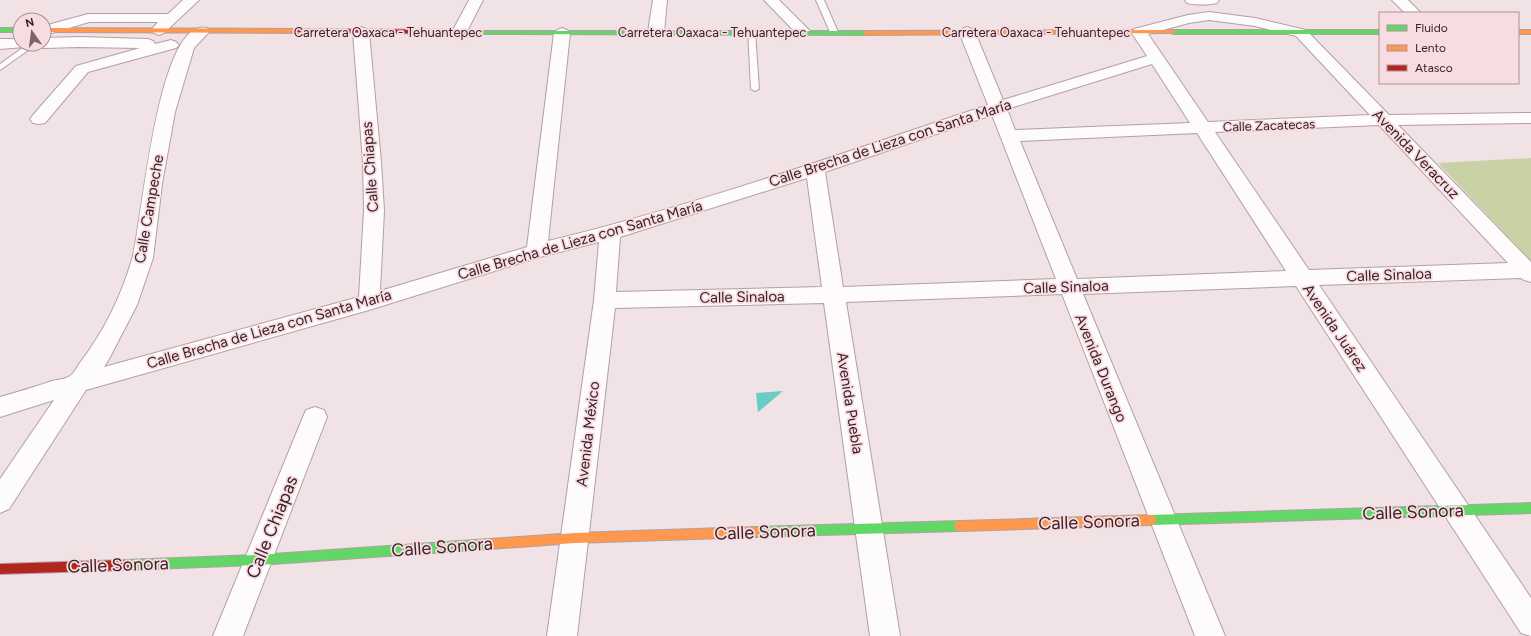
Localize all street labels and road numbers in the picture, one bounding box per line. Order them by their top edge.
street label: Carretera Oaxaca - Tehuantepec [294,25,482,40]
street label: Carretera Oaxaca - Tehuantepec [618,25,806,40]
street label: Carretera Oaxaca - Tehuantepec [942,25,1130,40]
street label: Calle Brecha de Lieza con Santa María [767,95,1013,191]
street label: Avenida Veracruz [1369,106,1463,202]
street label: Calle Zacatecas [1223,116,1315,135]
street label: Calle Chiapas [358,121,382,213]
street label: Calle Campeche [131,153,167,265]
street label: Calle Brecha de Lieza con Santa María [456,196,704,284]
street label: Calle Sinaloa [1346,265,1432,285]
street label: Calle Sinaloa [1023,277,1109,297]
street label: Avenida Juárez [1299,281,1371,375]
street label: Calle Brecha de Lieza con Santa María [145,285,393,373]
street label: Calle Sinaloa [699,287,785,307]
street label: Avenida Durango [1071,311,1131,425]
street label: Avenida Puebla [833,351,867,455]
street label: Avenida México [573,380,603,488]
street label: Calle Chiapas [241,472,303,582]
street label: Calle Sonora [1362,499,1464,525]
street label: Calle Sonora [1038,509,1140,535]
street label: Calle Sonora [714,519,816,545]
street label: Calle Sonora [391,532,493,562]
street label: Calle Sonora [67,552,169,578]

